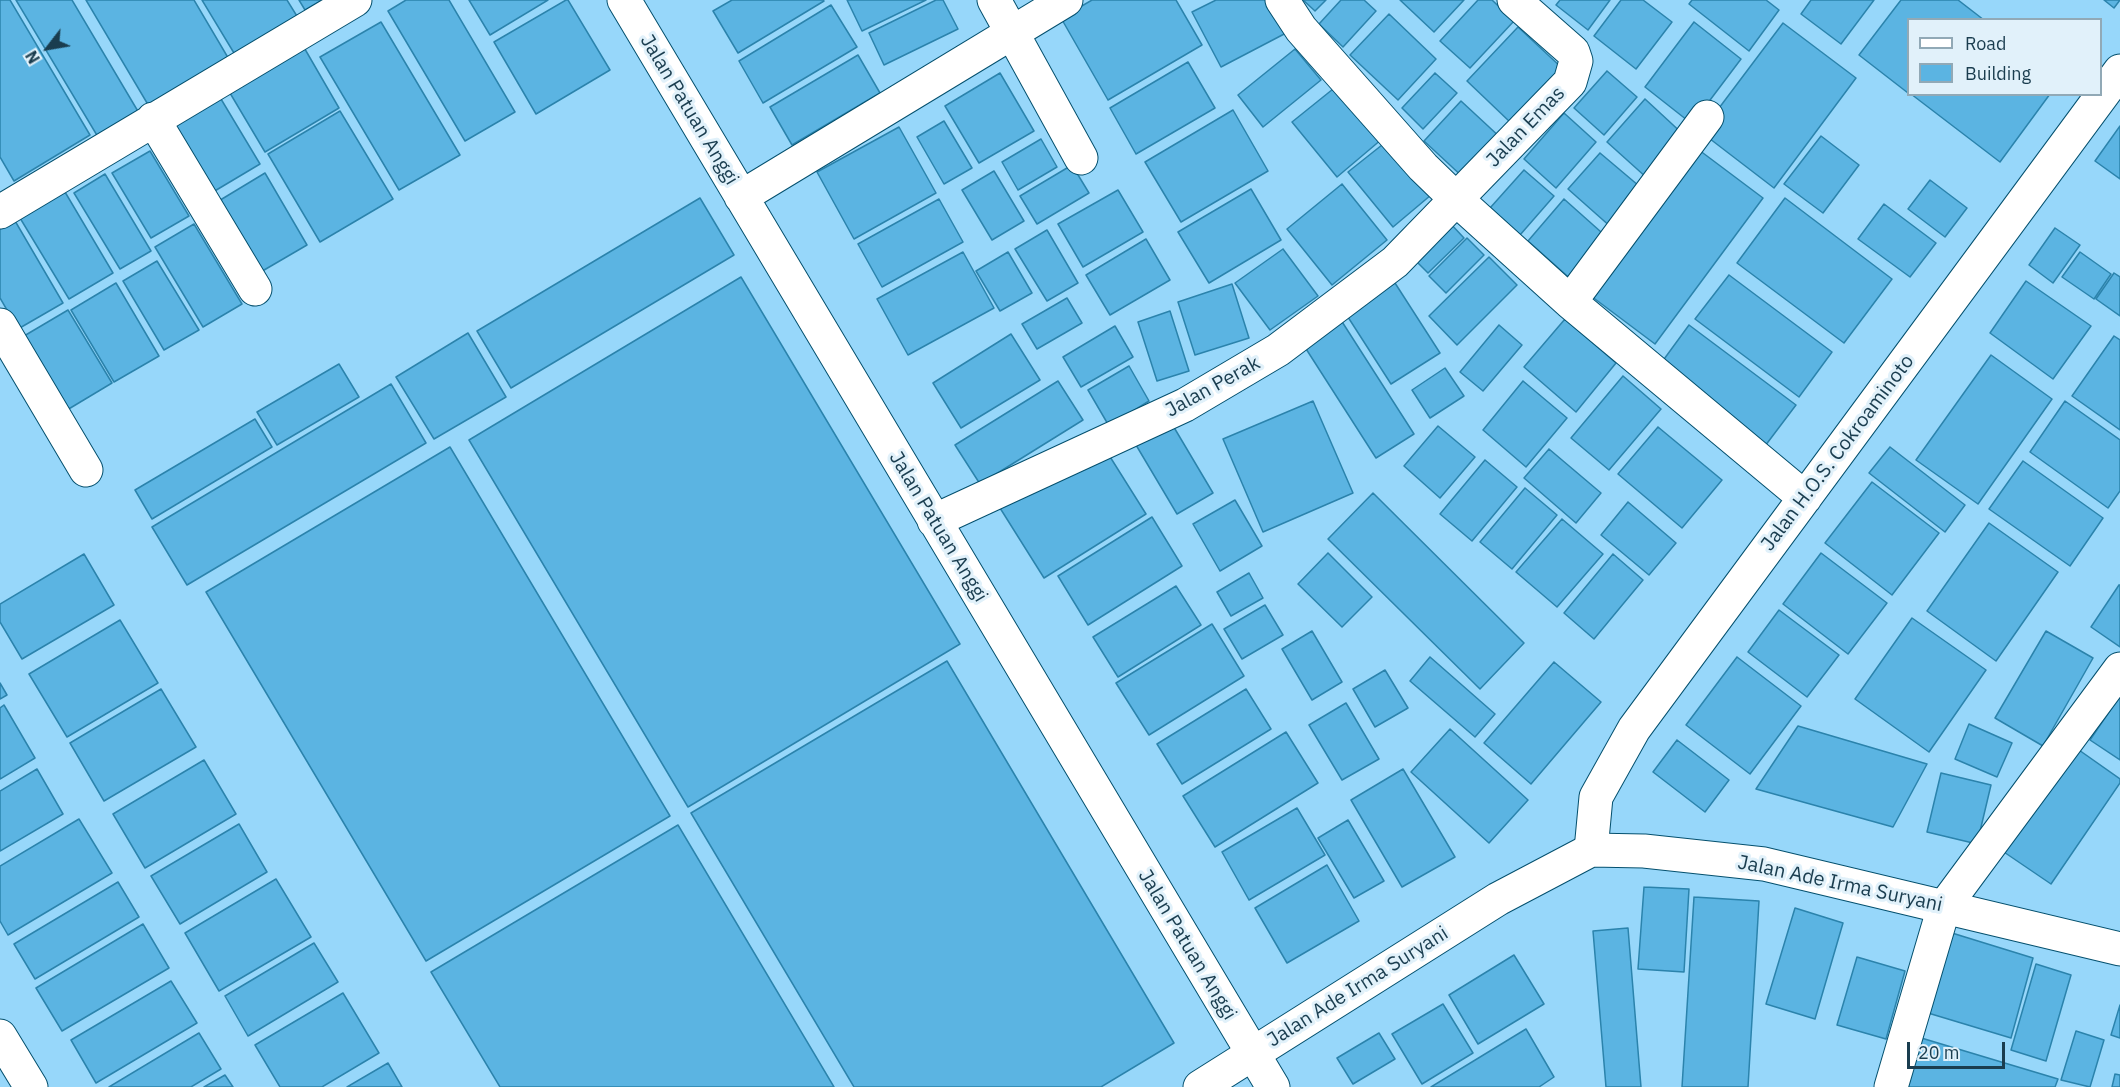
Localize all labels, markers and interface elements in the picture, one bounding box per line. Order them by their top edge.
north arrow [18,18,78,78]
legend [1907,18,2102,96]
street label: Jalan Patuan Anggi [635,30,743,190]
text: Road [1965,32,2006,55]
text: N [21,47,44,67]
text: Building [1965,62,2031,85]
street label: Jalan Emas [1482,82,1570,172]
street label: Jalan H.O.S. Cokroaminoto [1756,350,1920,556]
street label: Jalan Perak [1162,351,1264,423]
street label: Jalan Patuan Anggi [884,447,992,607]
street label: Jalan Ade Irma Suryani [1735,851,1945,917]
street label: Jalan Patuan Anggi [1133,865,1241,1025]
street label: Jalan Ade Irma Suryani [1263,922,1453,1052]
scale bar [1910,1030,2008,1068]
text: 20 m [1918,1041,1960,1064]

